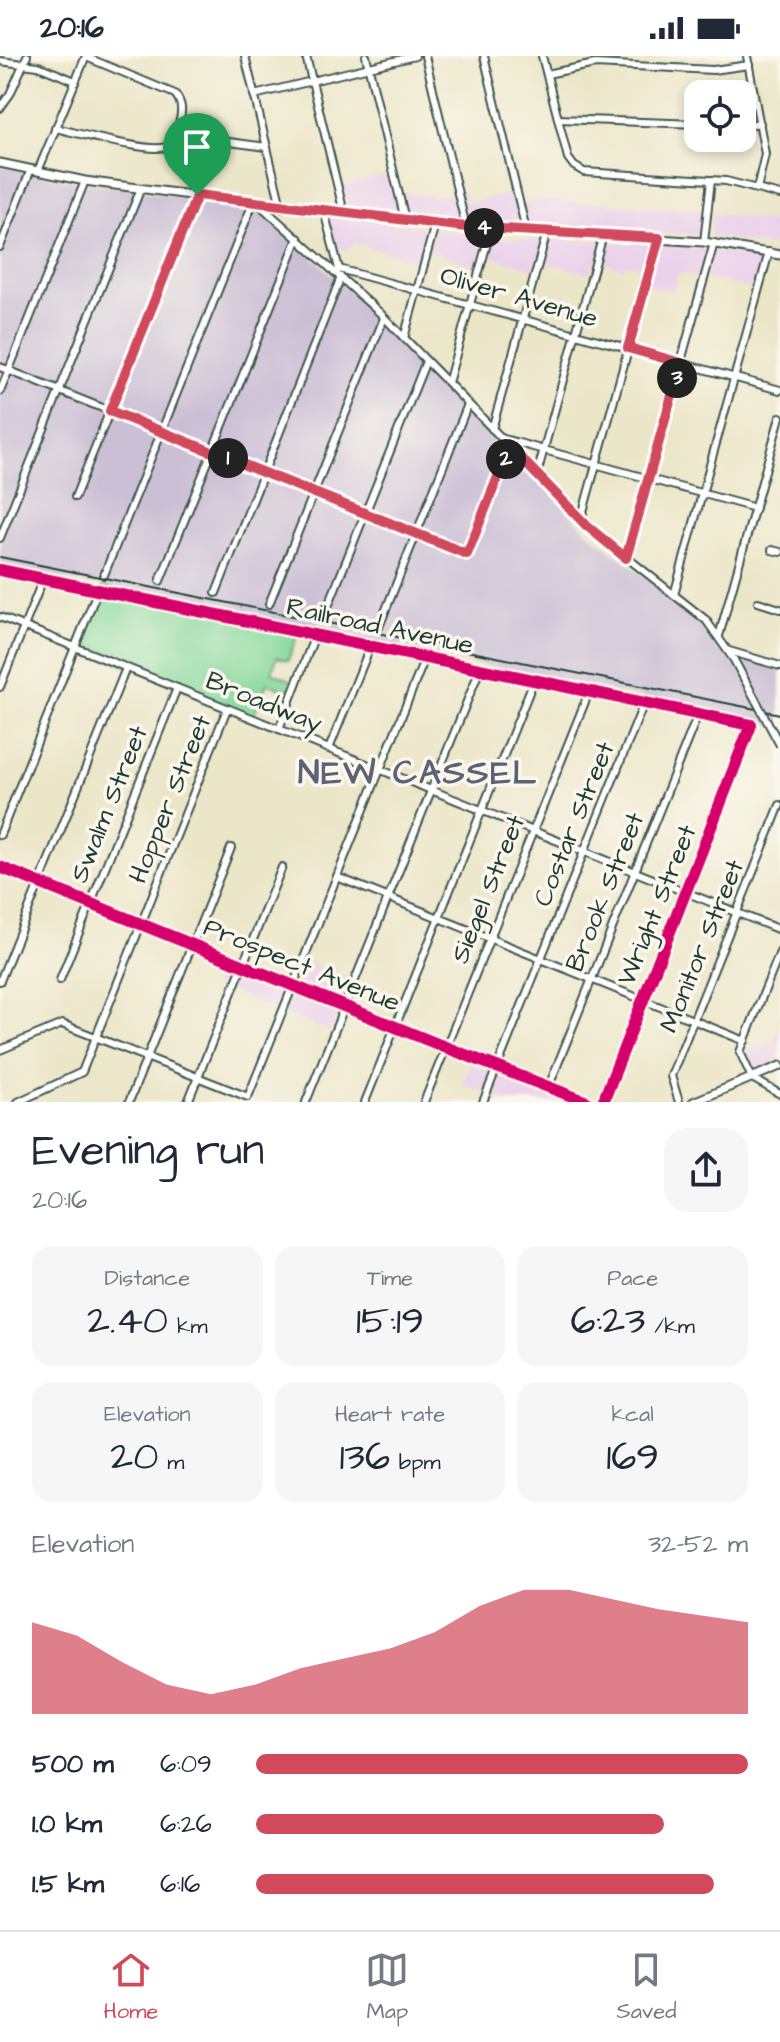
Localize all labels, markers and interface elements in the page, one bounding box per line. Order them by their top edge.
text: 20:16 [40,7,104,49]
map controls [684,80,756,152]
button: locate [684,80,756,152]
pin [163,113,231,195]
icon: arrive [175,125,219,169]
pin: 4 [464,208,504,248]
text: 4 [477,212,491,243]
street label: Oliver Avenue [436,257,602,337]
pin: 3 [657,358,697,398]
text: 3 [671,362,683,393]
pin: 1 [208,438,248,478]
pin: 2 [486,439,526,479]
text: 1 [227,442,229,473]
text: 2 [500,443,512,474]
street label: Railroad Avenue [283,589,477,663]
street label: Broadway [200,662,328,743]
street label: Hopper Street [120,709,220,888]
street label: Swalm Street [61,720,157,888]
street label: Costar Street [525,736,624,912]
district label: NEW CASSEL [298,749,538,797]
street label: Brook Street [557,807,653,977]
street label: Siegel Street [442,809,536,969]
street label: Wright Street [608,819,708,991]
street label: Monitor Street [651,854,753,1038]
street label: Prospect Avenue [198,909,406,1021]
text: Evening run [32,1121,264,1182]
button: share [664,1128,748,1212]
text: 20:16 [32,1182,87,1218]
text: Distance [105,1263,190,1294]
text: Time [367,1263,413,1294]
text: Pace [607,1263,658,1294]
text: 2.40 [87,1294,168,1349]
text: 15:19 [356,1294,424,1349]
text: 6:23 [570,1294,645,1349]
text: km [168,1311,208,1342]
text: /km [645,1311,695,1342]
text: Elevation [104,1399,191,1430]
text: Heart rate [335,1399,445,1430]
text: kcal [612,1399,654,1430]
text: 20 [110,1430,158,1485]
text: 136 [339,1430,390,1485]
text: 169 [606,1430,659,1485]
text: m [158,1447,184,1478]
text: bpm [390,1447,441,1478]
text: Elevation [32,1526,134,1562]
text: 32–52 m [648,1526,748,1562]
text: 500 m [32,1746,114,1782]
text: 6:09 [160,1746,212,1782]
text: 1.0 km [32,1806,102,1842]
text: 6:26 [160,1806,212,1842]
text: 1.5 km [32,1866,104,1902]
text: 6:16 [160,1866,200,1902]
tab: Home [104,1948,158,2027]
tab: Map [365,1948,409,2027]
tab: Saved [617,1948,676,2027]

